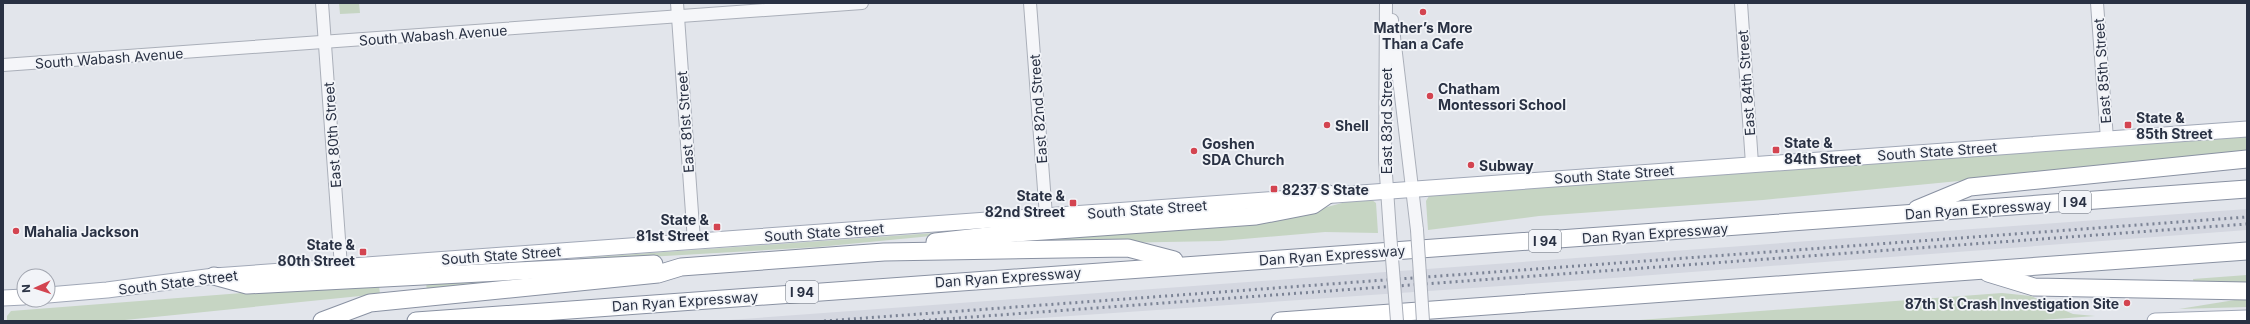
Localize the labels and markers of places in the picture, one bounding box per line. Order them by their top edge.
marker: Mather’s More Than a Cafe [1418,7,1428,17]
place label: Mather’s More Than a Cafe [1373,19,1473,52]
place label: Chatham Montessori School [1438,80,1566,113]
marker: Chatham Montessori School [1425,91,1435,101]
place label: State & 85th Street [2136,109,2213,142]
place label: Shell [1335,117,1369,134]
marker: Shell [1322,120,1332,130]
marker: State & 85th Street [2123,120,2133,130]
place label: State & 84th Street [1784,134,1861,167]
place label: Goshen SDA Church [1202,135,1285,168]
marker: State & 84th Street [1771,145,1781,155]
marker: Goshen SDA Church [1189,146,1199,156]
place label: Subway [1479,157,1534,174]
marker: Subway [1466,160,1476,170]
place label: 8237 S State [1282,181,1369,198]
marker: 8237 S State [1269,184,1279,194]
place label: State & 82nd Street [985,187,1066,220]
marker: State & 82nd Street [1068,198,1078,208]
place label: State & 81st Street [636,211,710,244]
marker: State & 81st Street [712,222,722,232]
place label: Mahalia Jackson [24,223,139,240]
marker: Mahalia Jackson [11,226,21,236]
place label: State & 80th Street [278,236,356,269]
marker: State & 80th Street [358,247,368,257]
place label: 87th St Crash Investigation Site [1905,295,2119,312]
marker: 87th St Crash Investigation Site [2122,298,2132,308]

